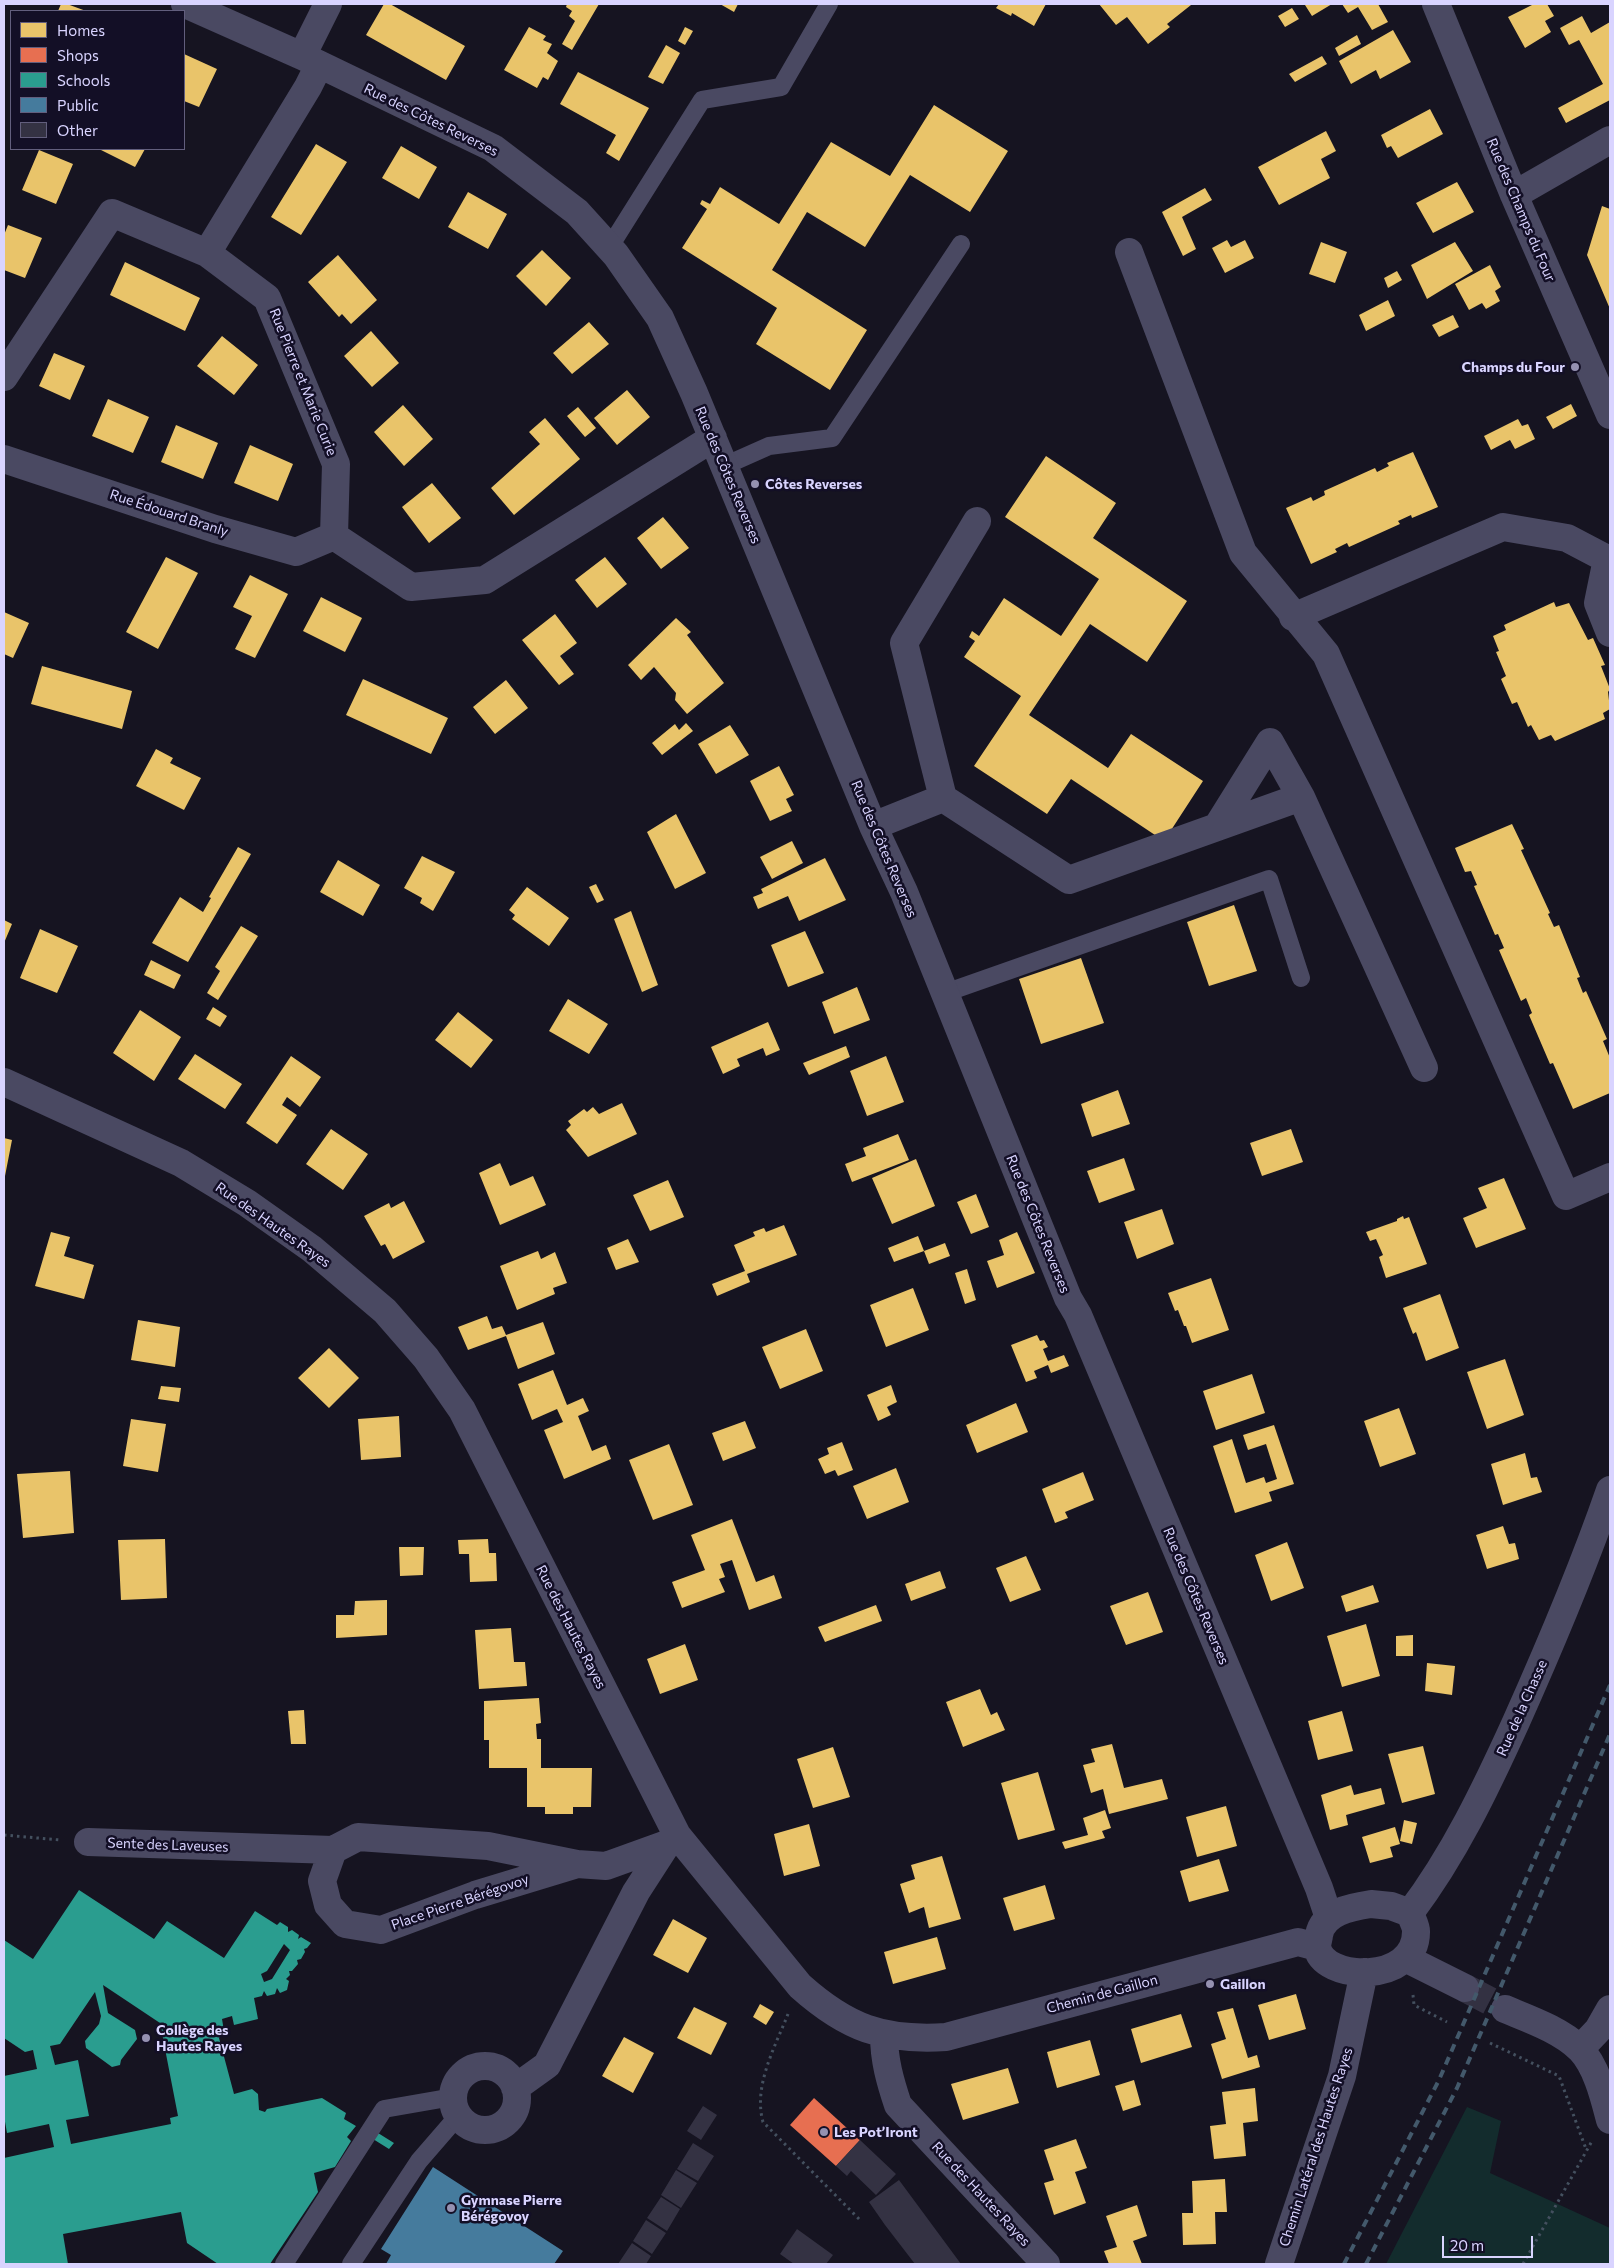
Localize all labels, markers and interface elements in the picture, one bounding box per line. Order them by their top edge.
legend [10,10,185,150]
text: Homes [57,21,105,39]
text: Shops [57,46,99,64]
text: Schools [57,71,110,89]
street label: Rue des Côtes Reverses [361,80,501,160]
text: Public [57,96,99,114]
text: Other [57,121,98,139]
street label: Rue des Champs du Four [1483,136,1559,284]
street label: Rue Pierre et Marie Curie [266,306,340,458]
place label: Champs du Four [1461,359,1565,375]
marker: Champs du Four [1569,361,1581,373]
street label: Rue des Côtes Reverses [691,404,765,546]
place label: Côtes Reverses [765,476,862,492]
marker: Côtes Reverses [749,478,761,490]
street label: Rue Édouard Branly [108,486,230,540]
street label: Rue des Côtes Reverses [847,778,921,920]
street label: Rue des Côtes Reverses [1003,1152,1073,1296]
street label: Rue des Hautes Rayes [212,1179,334,1271]
street label: Rue des Côtes Reverses [1159,1525,1233,1667]
street label: Rue des Hautes Rayes [532,1562,610,1692]
street label: Rue de la Chasse [1493,1657,1551,1759]
street label: Sente des Laveuses [107,1834,229,1856]
street label: Place Pierre Bérégovoy [389,1871,531,1933]
street label: Chemin de Gaillon [1045,1971,1159,2017]
place label: Gaillon [1220,1976,1266,1992]
marker: Gaillon [1204,1978,1216,1990]
place label: Collège des Hautes Rayes [156,2022,242,2054]
marker: Collège des Hautes Rayes [140,2032,152,2044]
street label: Chemin Latéral des Hautes Rayes [1276,2045,1356,2249]
place label: Les Pot’Iront [834,2124,918,2140]
marker: Les Pot’Iront [818,2126,830,2138]
street label: Rue des Hautes Rayes [928,2138,1034,2250]
place label: Gymnase Pierre Bérégovoy [461,2192,562,2224]
marker: Gymnase Pierre Bérégovoy [445,2202,457,2214]
scale bar [1444,2226,1535,2258]
text: 20 m [1450,2236,1484,2254]

